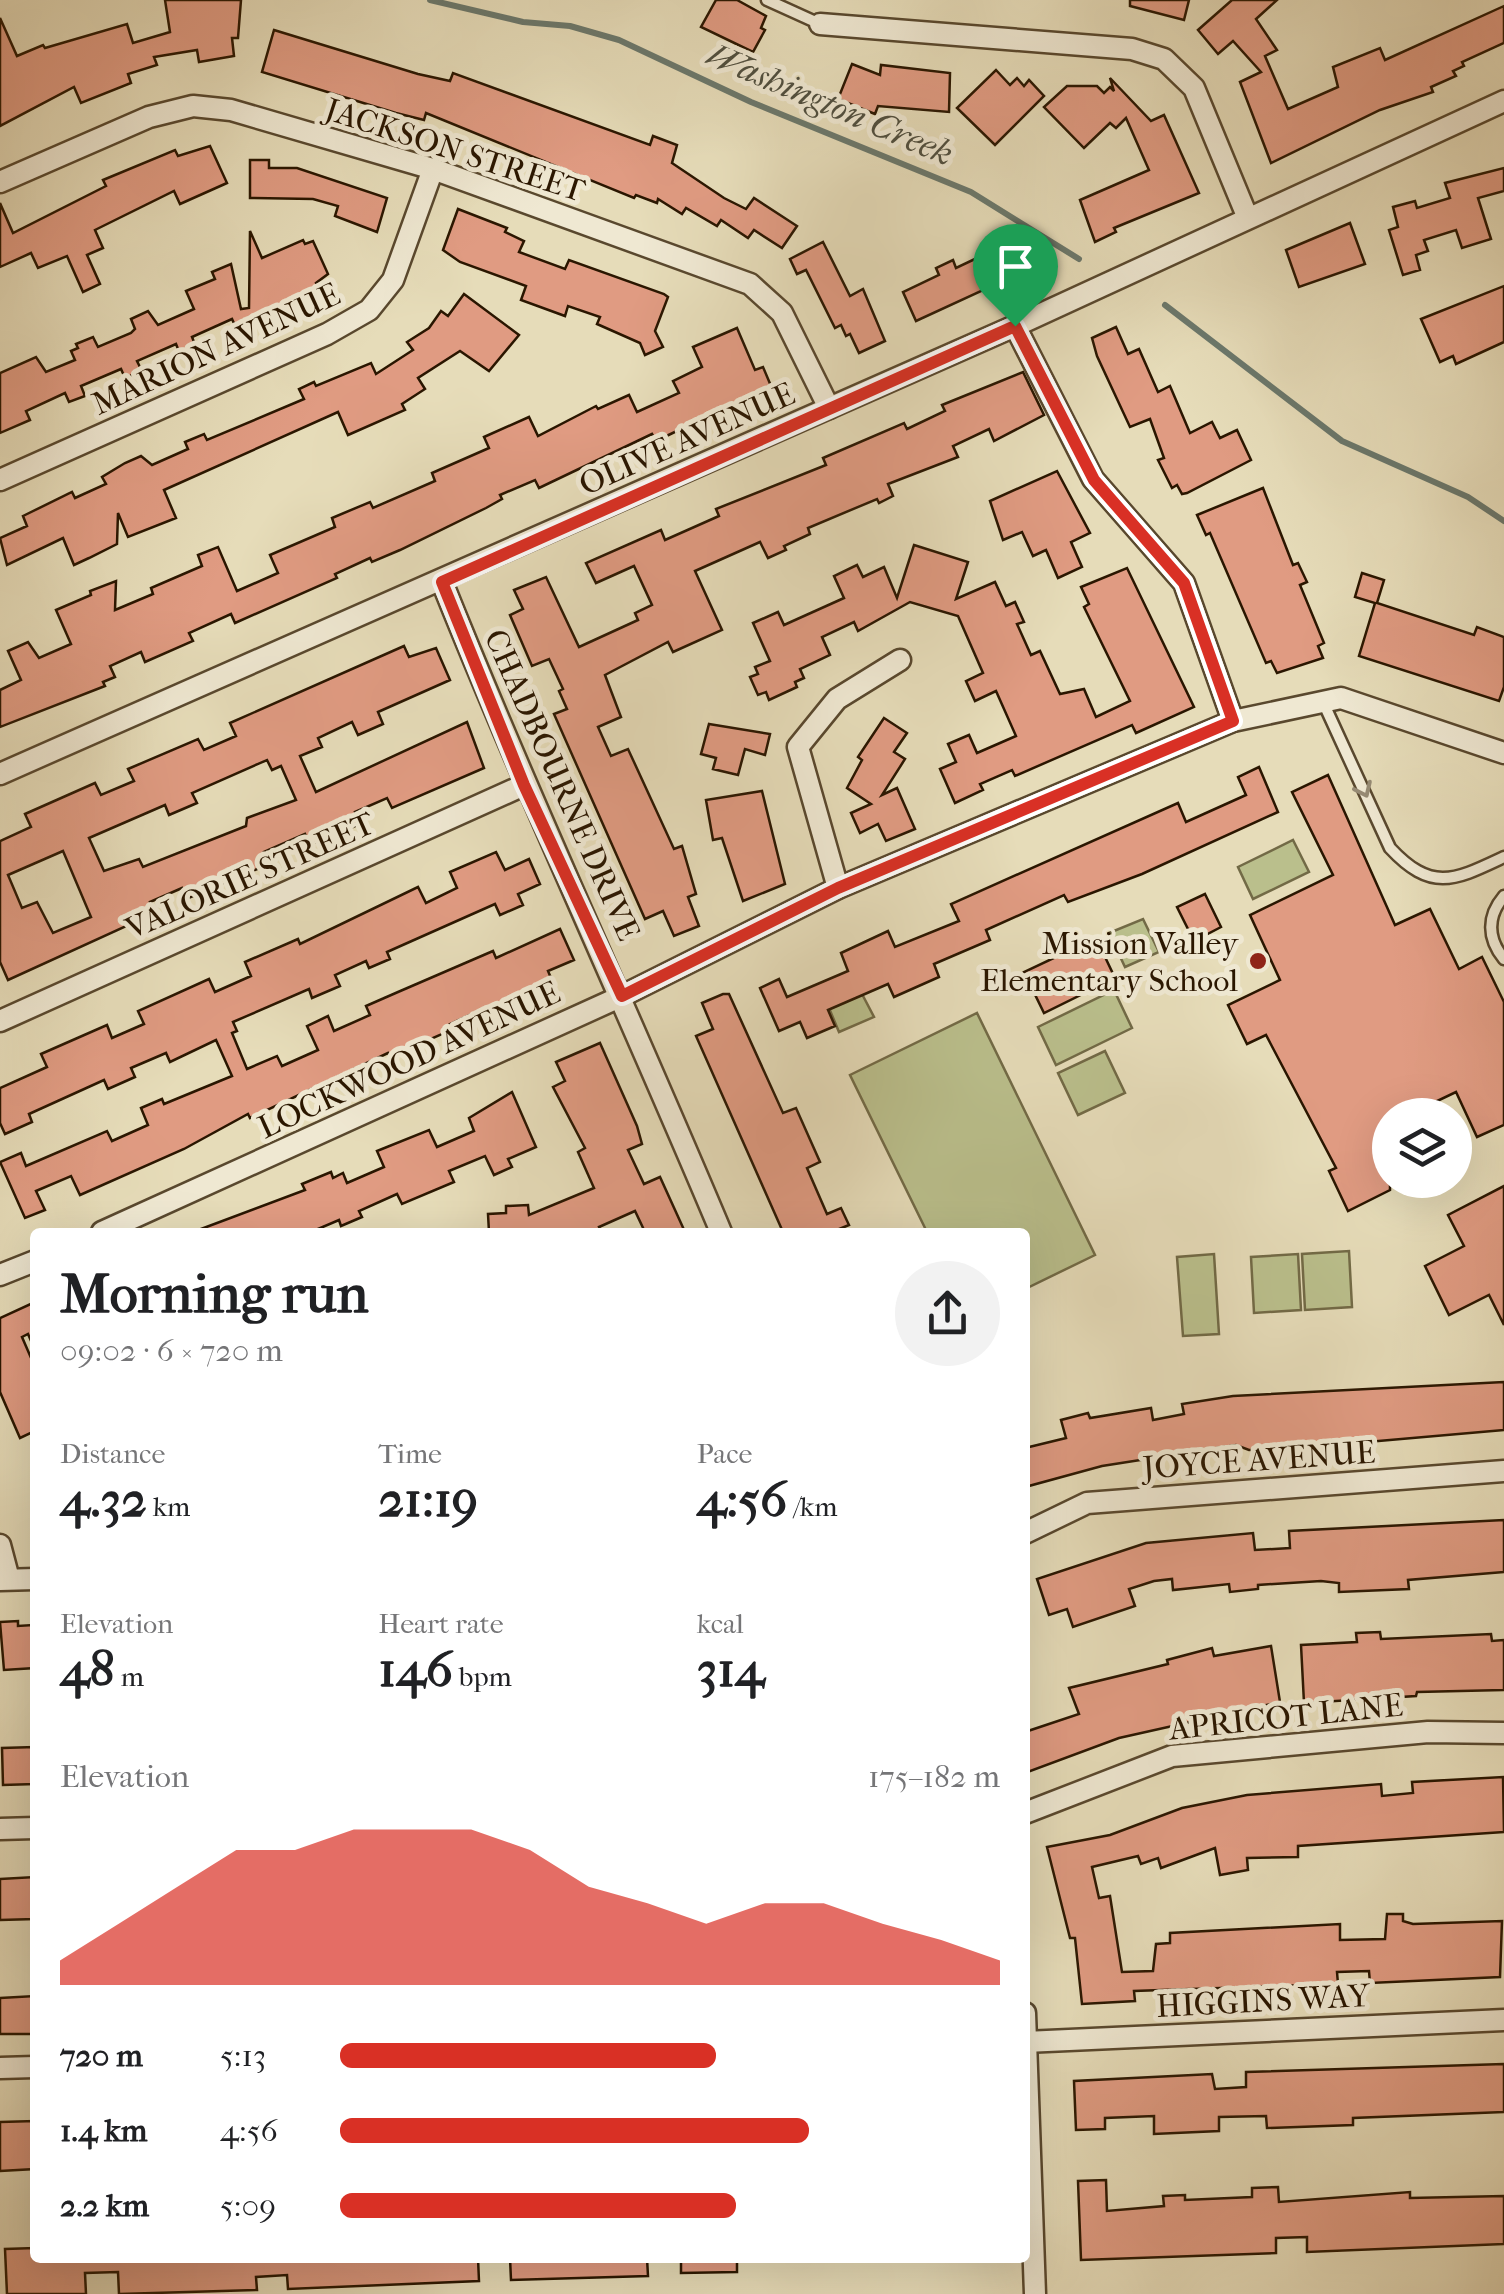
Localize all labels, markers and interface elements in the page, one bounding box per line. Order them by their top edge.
water label: Washington Creek [701,34,959,174]
street label: JACKSON STREET [318,90,590,210]
pin [973,224,1058,327]
icon: arrive [988,239,1043,294]
street label: MARION AVENUE [86,275,346,423]
street label: OLIVE AVENUE [574,375,800,503]
street label: CHADBOURNE DRIVE [477,624,647,946]
one-way arrow [1351,780,1371,798]
street label: VALORIE STREET [119,804,380,948]
place label: Mission Valley Elementary School [980,925,1239,999]
marker: Mission Valley Elementary School [1247,950,1269,972]
street label: LOCKWOOD AVENUE [252,974,566,1146]
map controls [1372,1098,1472,1198]
button: layers [1372,1098,1472,1198]
button: share [895,1261,1000,1366]
text: Morning run [60,1262,368,1326]
text: 09:02 · 6 × 720 m [60,1332,283,1369]
street label: JOYCE AVENUE [1139,1433,1376,1487]
text: Distance [60,1437,165,1470]
text: Time [378,1437,442,1470]
text: Pace [697,1437,752,1470]
text: 4.32 [60,1470,147,1529]
text: 21:19 [378,1470,478,1529]
text: 4:56 [697,1470,787,1529]
text: km [147,1490,190,1523]
text: /km [787,1490,838,1523]
text: Elevation [60,1607,173,1640]
text: Heart rate [378,1607,504,1640]
text: kcal [697,1607,744,1640]
text: 48 [60,1640,115,1699]
text: 146 [378,1640,453,1699]
text: 314 [697,1640,765,1699]
text: m [115,1660,144,1693]
text: bpm [453,1660,512,1693]
street label: APRICOT LANE [1165,1686,1405,1748]
text: Elevation [60,1758,189,1795]
text: 175–182 m [868,1758,1000,1795]
street label: HIGGINS WAY [1155,1977,1372,2025]
text: 720 m [60,2037,143,2074]
text: 5:13 [220,2037,266,2074]
text: 1.4 km [60,2112,147,2149]
text: 4:56 [220,2112,278,2149]
text: 2.2 km [60,2187,149,2224]
text: 5:09 [220,2187,276,2224]

